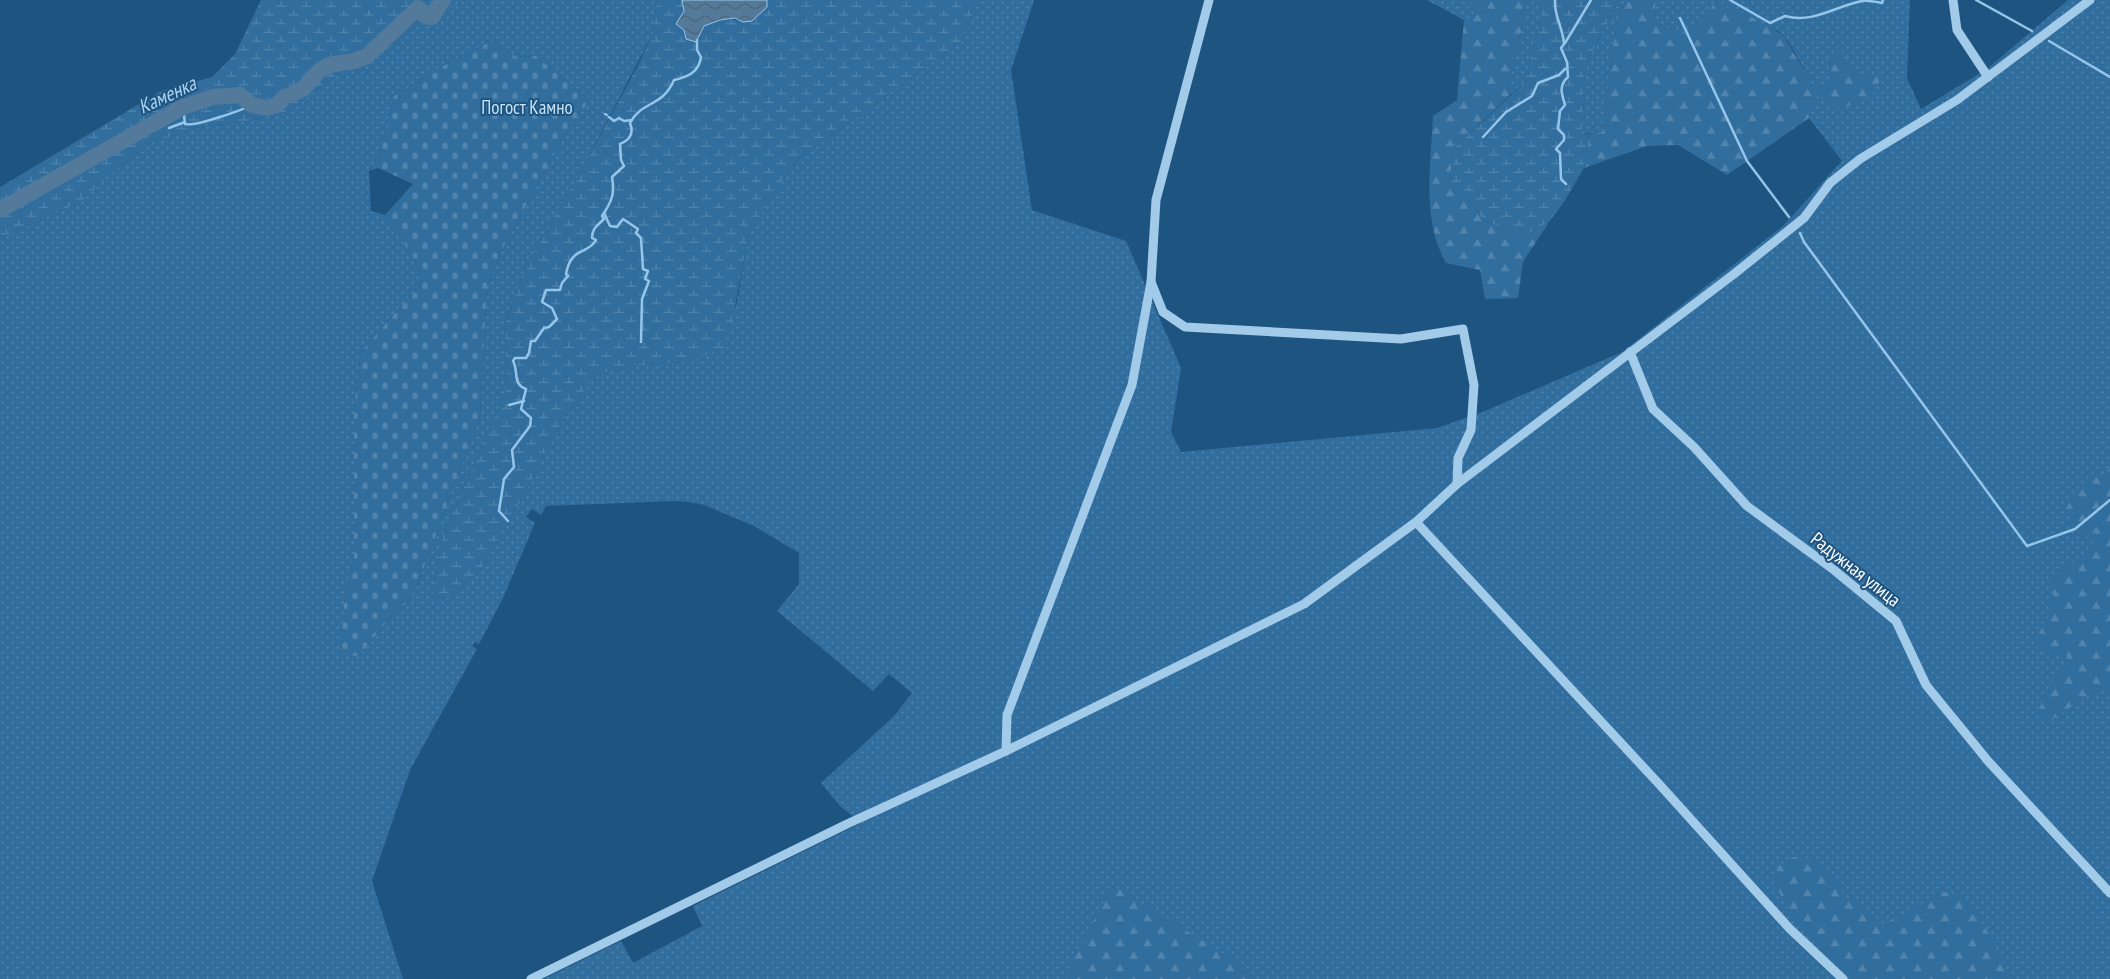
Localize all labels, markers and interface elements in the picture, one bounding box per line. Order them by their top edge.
water label: Каменка [134,70,201,120]
park label: Погост Камно [481,95,573,119]
street label: Радужная улица [1806,526,1906,612]

